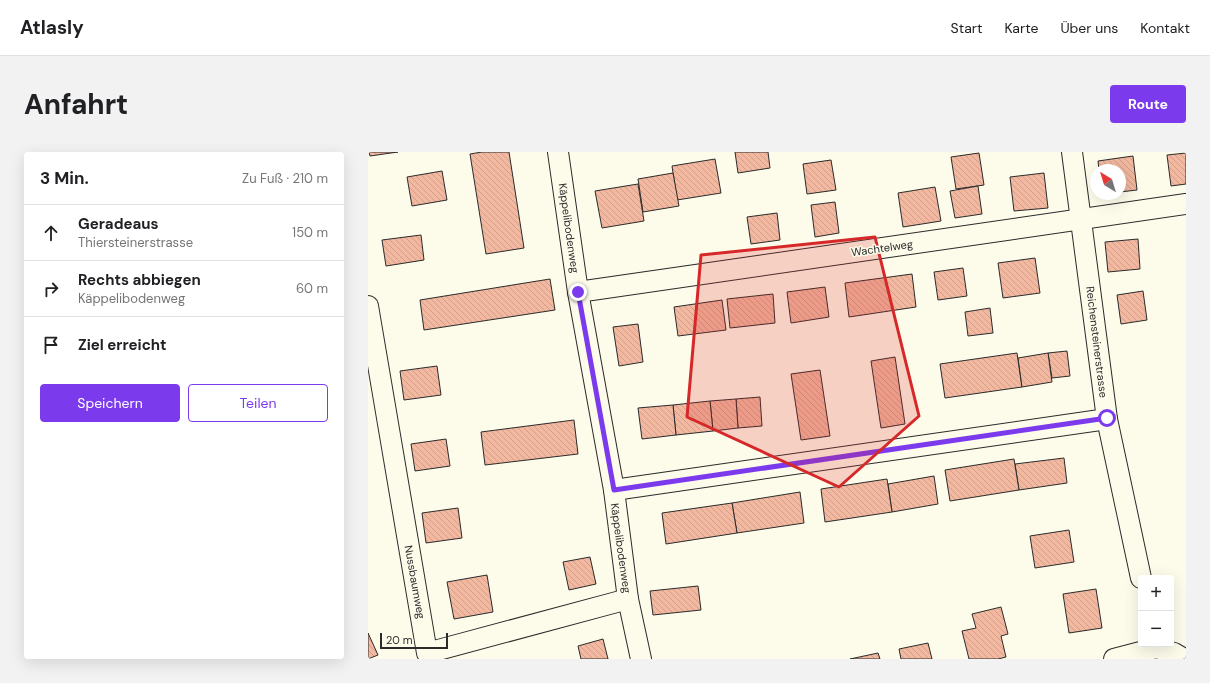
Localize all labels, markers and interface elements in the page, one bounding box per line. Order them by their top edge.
text: Atlasly [20,15,84,40]
text: Start [951,19,982,37]
text: Karte [1004,19,1038,37]
text: Über uns [1060,19,1118,37]
text: Kontakt [1140,19,1190,37]
button: Route [1110,85,1186,123]
text: Anfahrt [24,86,128,123]
north arrow [1090,164,1126,200]
text: 3 Min. [40,167,89,189]
text: Zu Fuß · 210 m [242,170,328,187]
street label: Käppelibodenweg [556,182,582,274]
text: Geradeaus [78,214,159,234]
icon: ahead [40,222,62,244]
text: 150 m [292,224,328,241]
text: Thiersteinerstrasse [78,234,193,251]
street label: Wachtelweg [850,237,914,259]
text: Rechts abbiegen [78,270,201,290]
icon: right [40,278,62,300]
text: 60 m [296,280,328,297]
route end [569,283,587,301]
street label: Reichensteinerstrasse [1083,285,1111,399]
text: Käppelibodenweg [78,290,185,307]
icon: arrive [40,334,62,356]
text: Ziel erreicht [78,335,167,355]
button: Speichern [40,384,180,422]
button: Teilen [188,384,328,422]
route start [1098,409,1116,427]
street label: Käppelibodenweg [608,502,634,594]
street label: Nussbaumweg [402,544,428,620]
map controls [1138,575,1174,647]
button: + [1138,575,1174,611]
button: − [1138,611,1174,647]
scale bar [380,631,448,650]
text: 20 m [386,633,412,647]

